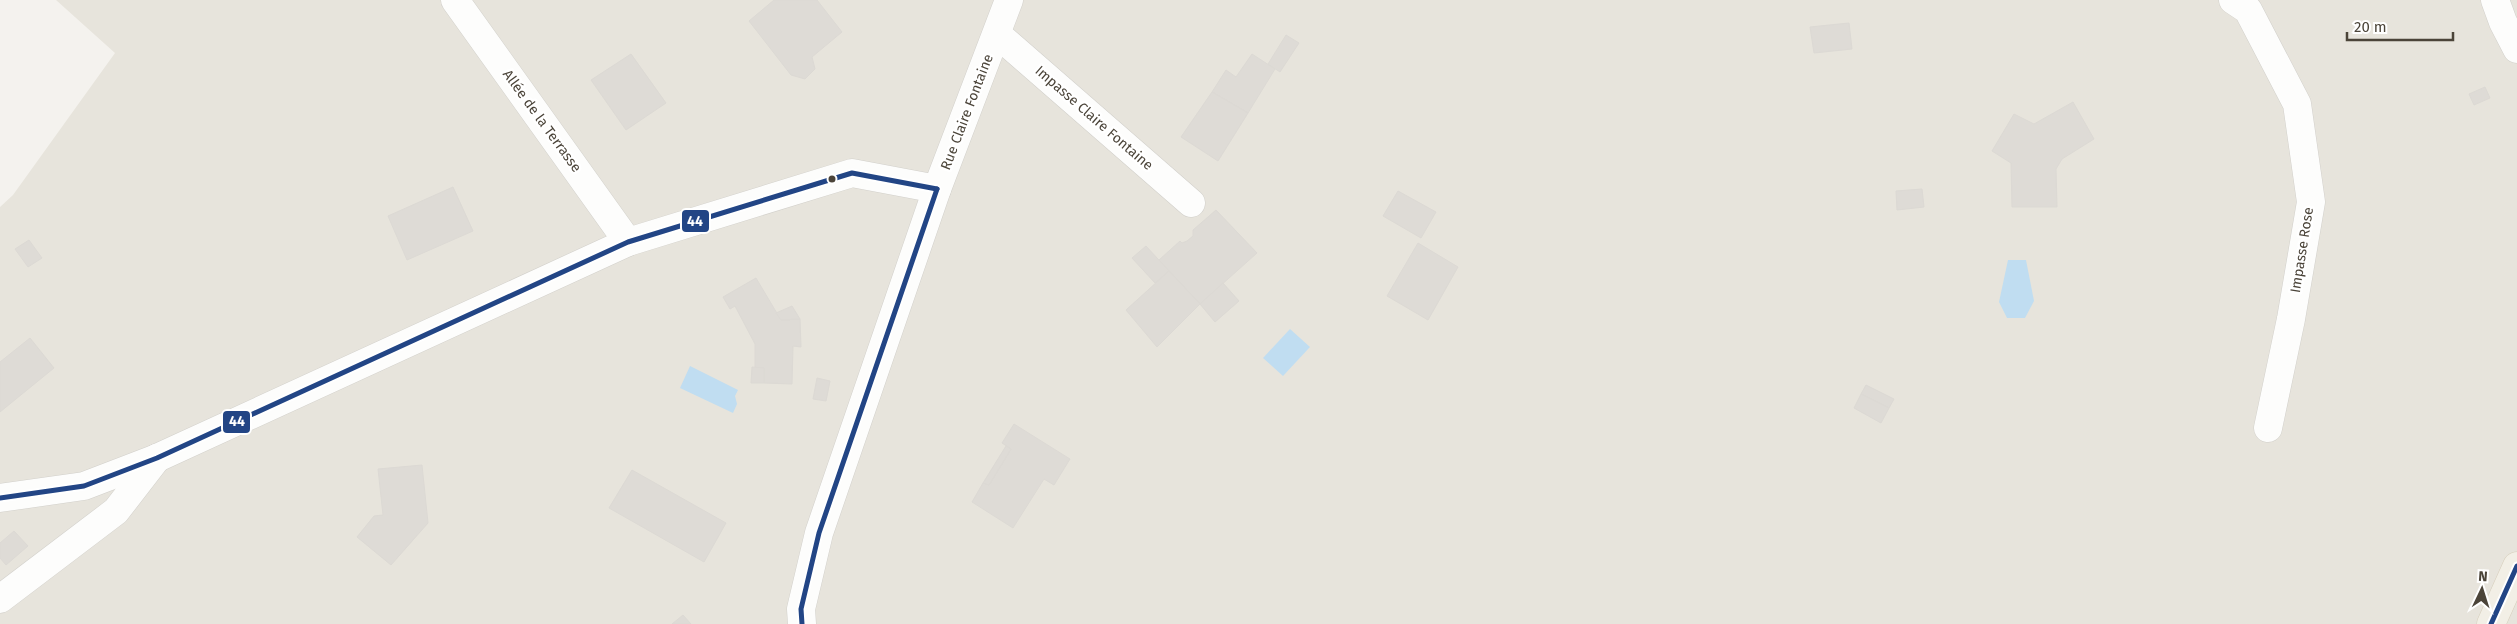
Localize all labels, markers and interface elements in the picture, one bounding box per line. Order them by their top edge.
scale bar [2347,10,2453,42]
text: 20 m [2354,18,2387,36]
street label: Rue Claire Fontaine [937,52,997,172]
street label: Impasse Claire Fontaine [1032,62,1156,174]
street label: Allée de la Terrasse [499,66,585,176]
unlabelled marker [827,174,837,184]
street label: Impasse Rose [2287,206,2317,294]
line badge: 44 [681,209,710,233]
text: 44 [687,213,703,230]
line badge: 44 [222,410,251,434]
text: 44 [229,413,245,430]
north arrow [2457,564,2507,614]
text: N [2478,568,2488,585]

